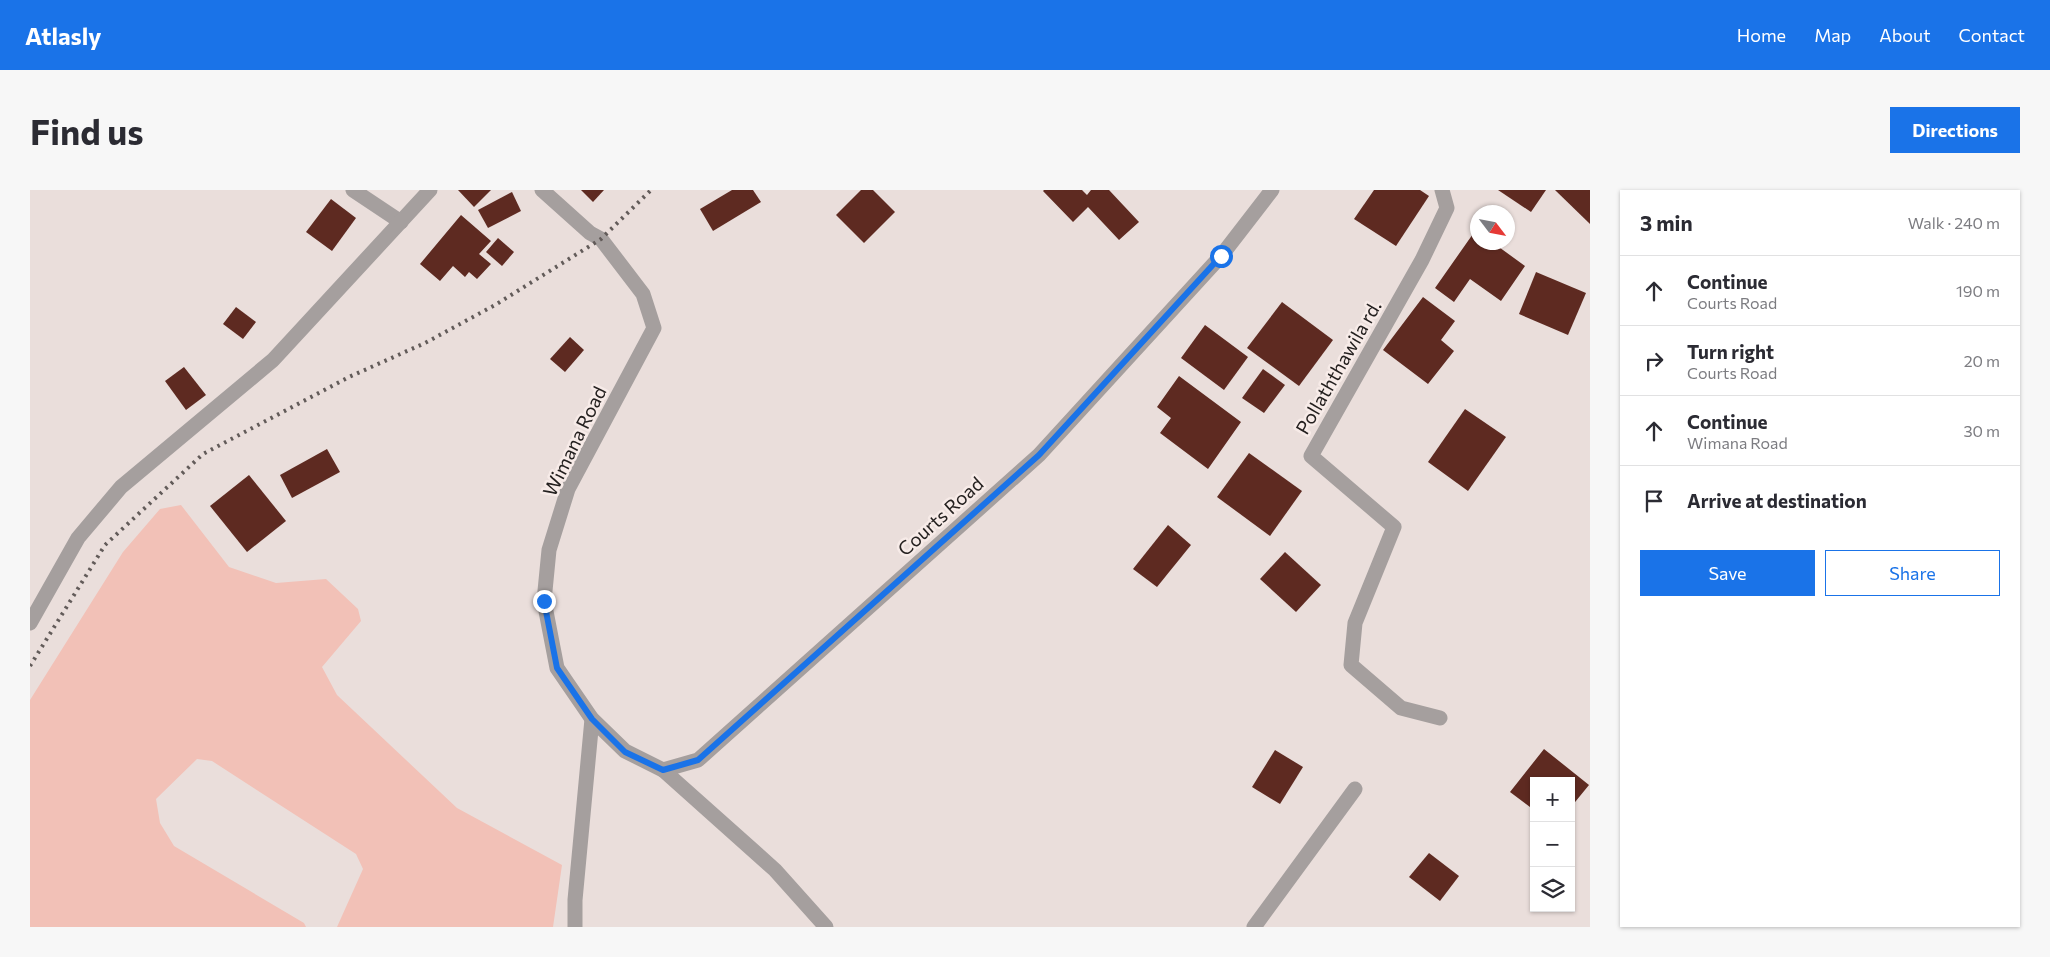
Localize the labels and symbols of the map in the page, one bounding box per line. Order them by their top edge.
north arrow [1470,205,1515,250]
route start [1210,245,1233,268]
street label: Pollaththawila rd. [1290,296,1386,438]
street label: Wimana Road [537,382,611,500]
street label: Courts Road [893,472,987,560]
route end [533,590,556,613]

